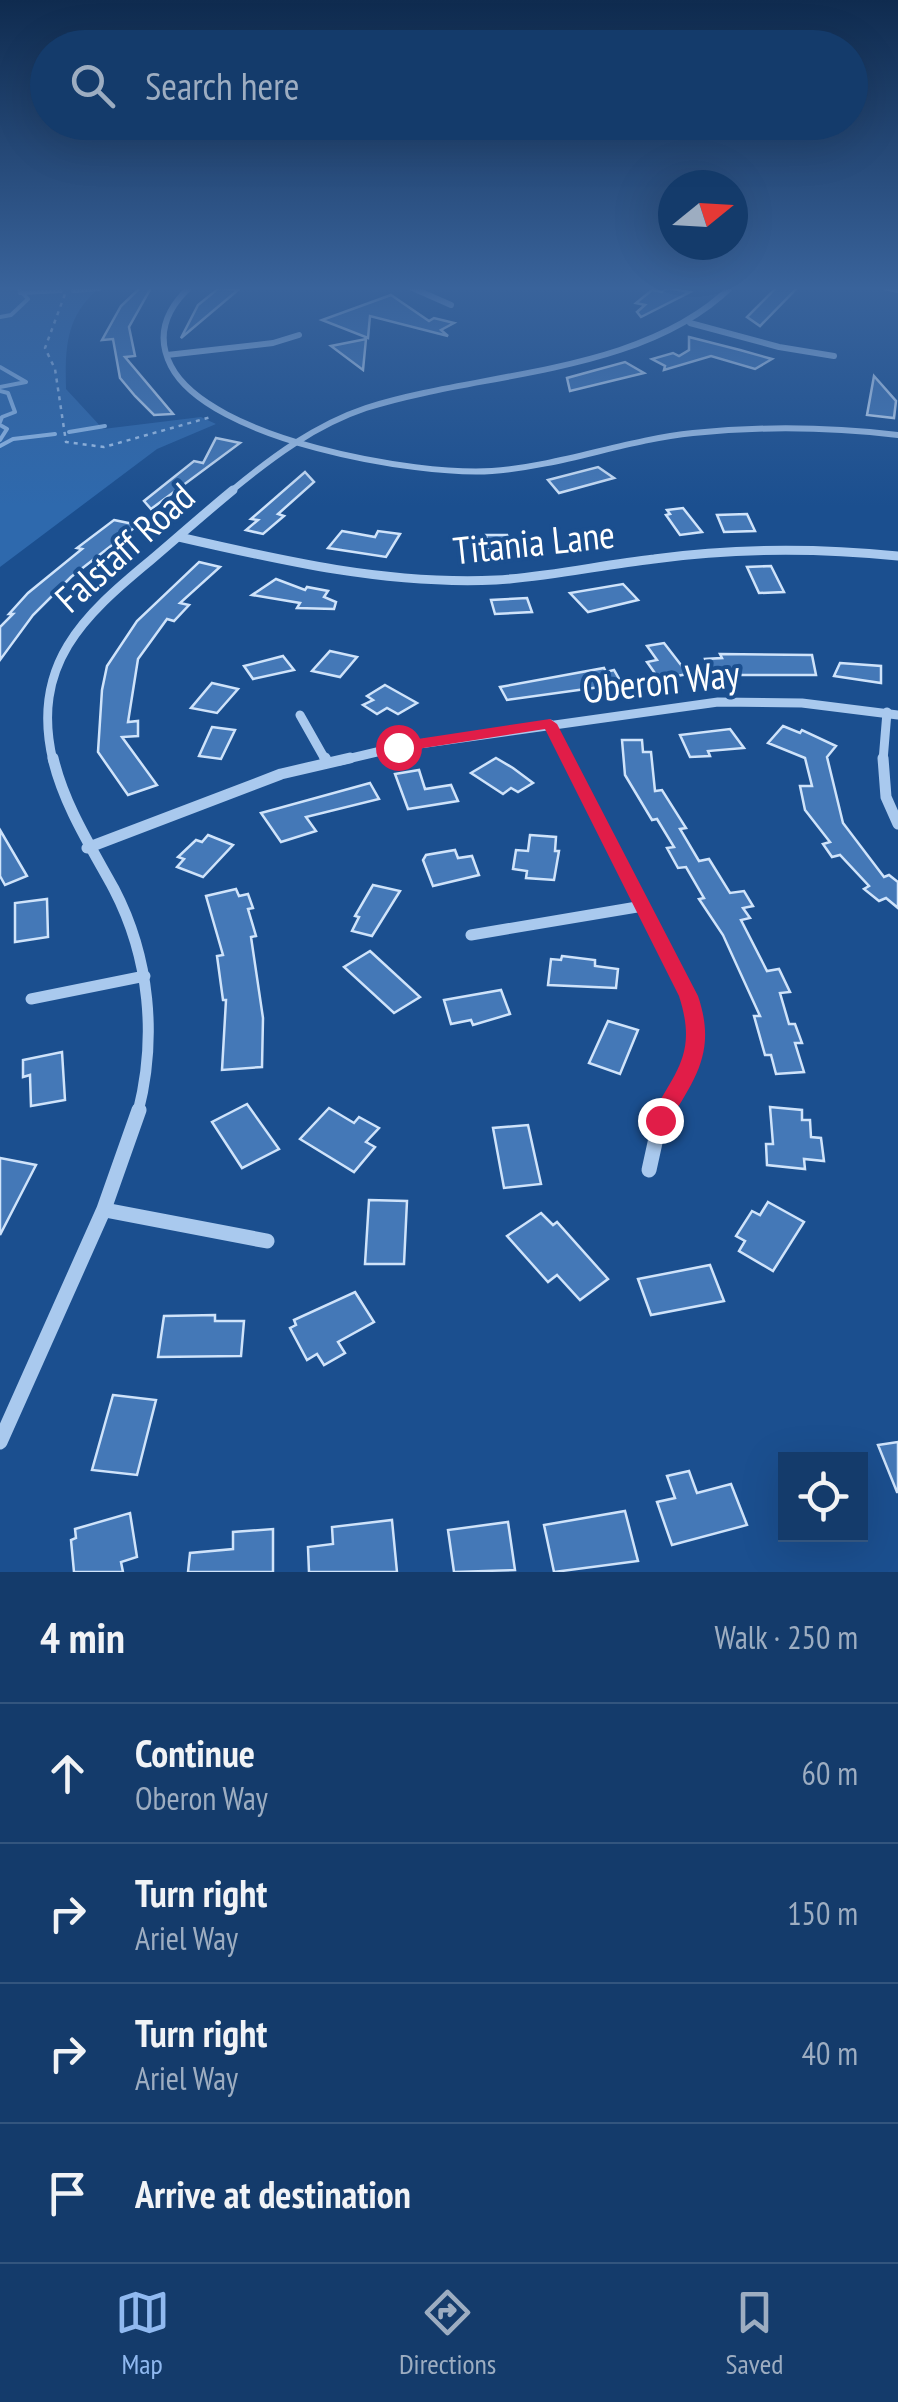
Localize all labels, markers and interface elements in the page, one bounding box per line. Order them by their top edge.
search box [30,30,868,140]
icon: search [65,58,120,113]
text: Search here [145,61,299,110]
north arrow [658,170,748,260]
street label: Falstaff Road [44,472,204,622]
street label: Titania Lane [451,509,617,574]
street label: Oberon Way [580,648,743,713]
route start [376,725,422,771]
route end [638,1098,684,1144]
map controls [778,1452,868,1542]
button: locate [778,1452,868,1542]
text: 4 min [40,1610,125,1665]
text: Walk · 250 m [714,1616,858,1658]
text: Continue [135,1728,255,1777]
icon: ahead [40,1746,95,1801]
text: 60 m [802,1752,858,1794]
text: Oberon Way [135,1777,268,1819]
text: Turn right [135,1868,267,1917]
icon: right [40,1886,95,1941]
text: 150 m [787,1892,858,1934]
text: Ariel Way [135,1917,238,1959]
text: Turn right [135,2008,267,2057]
icon: right [40,2026,95,2081]
text: 40 m [802,2032,858,2074]
text: Ariel Way [135,2057,238,2099]
icon: arrive [40,2166,95,2221]
text: Arrive at destination [135,2169,411,2218]
tab: Map [115,2285,170,2382]
tab: Directions [399,2285,496,2382]
tab: Saved [726,2285,783,2382]

